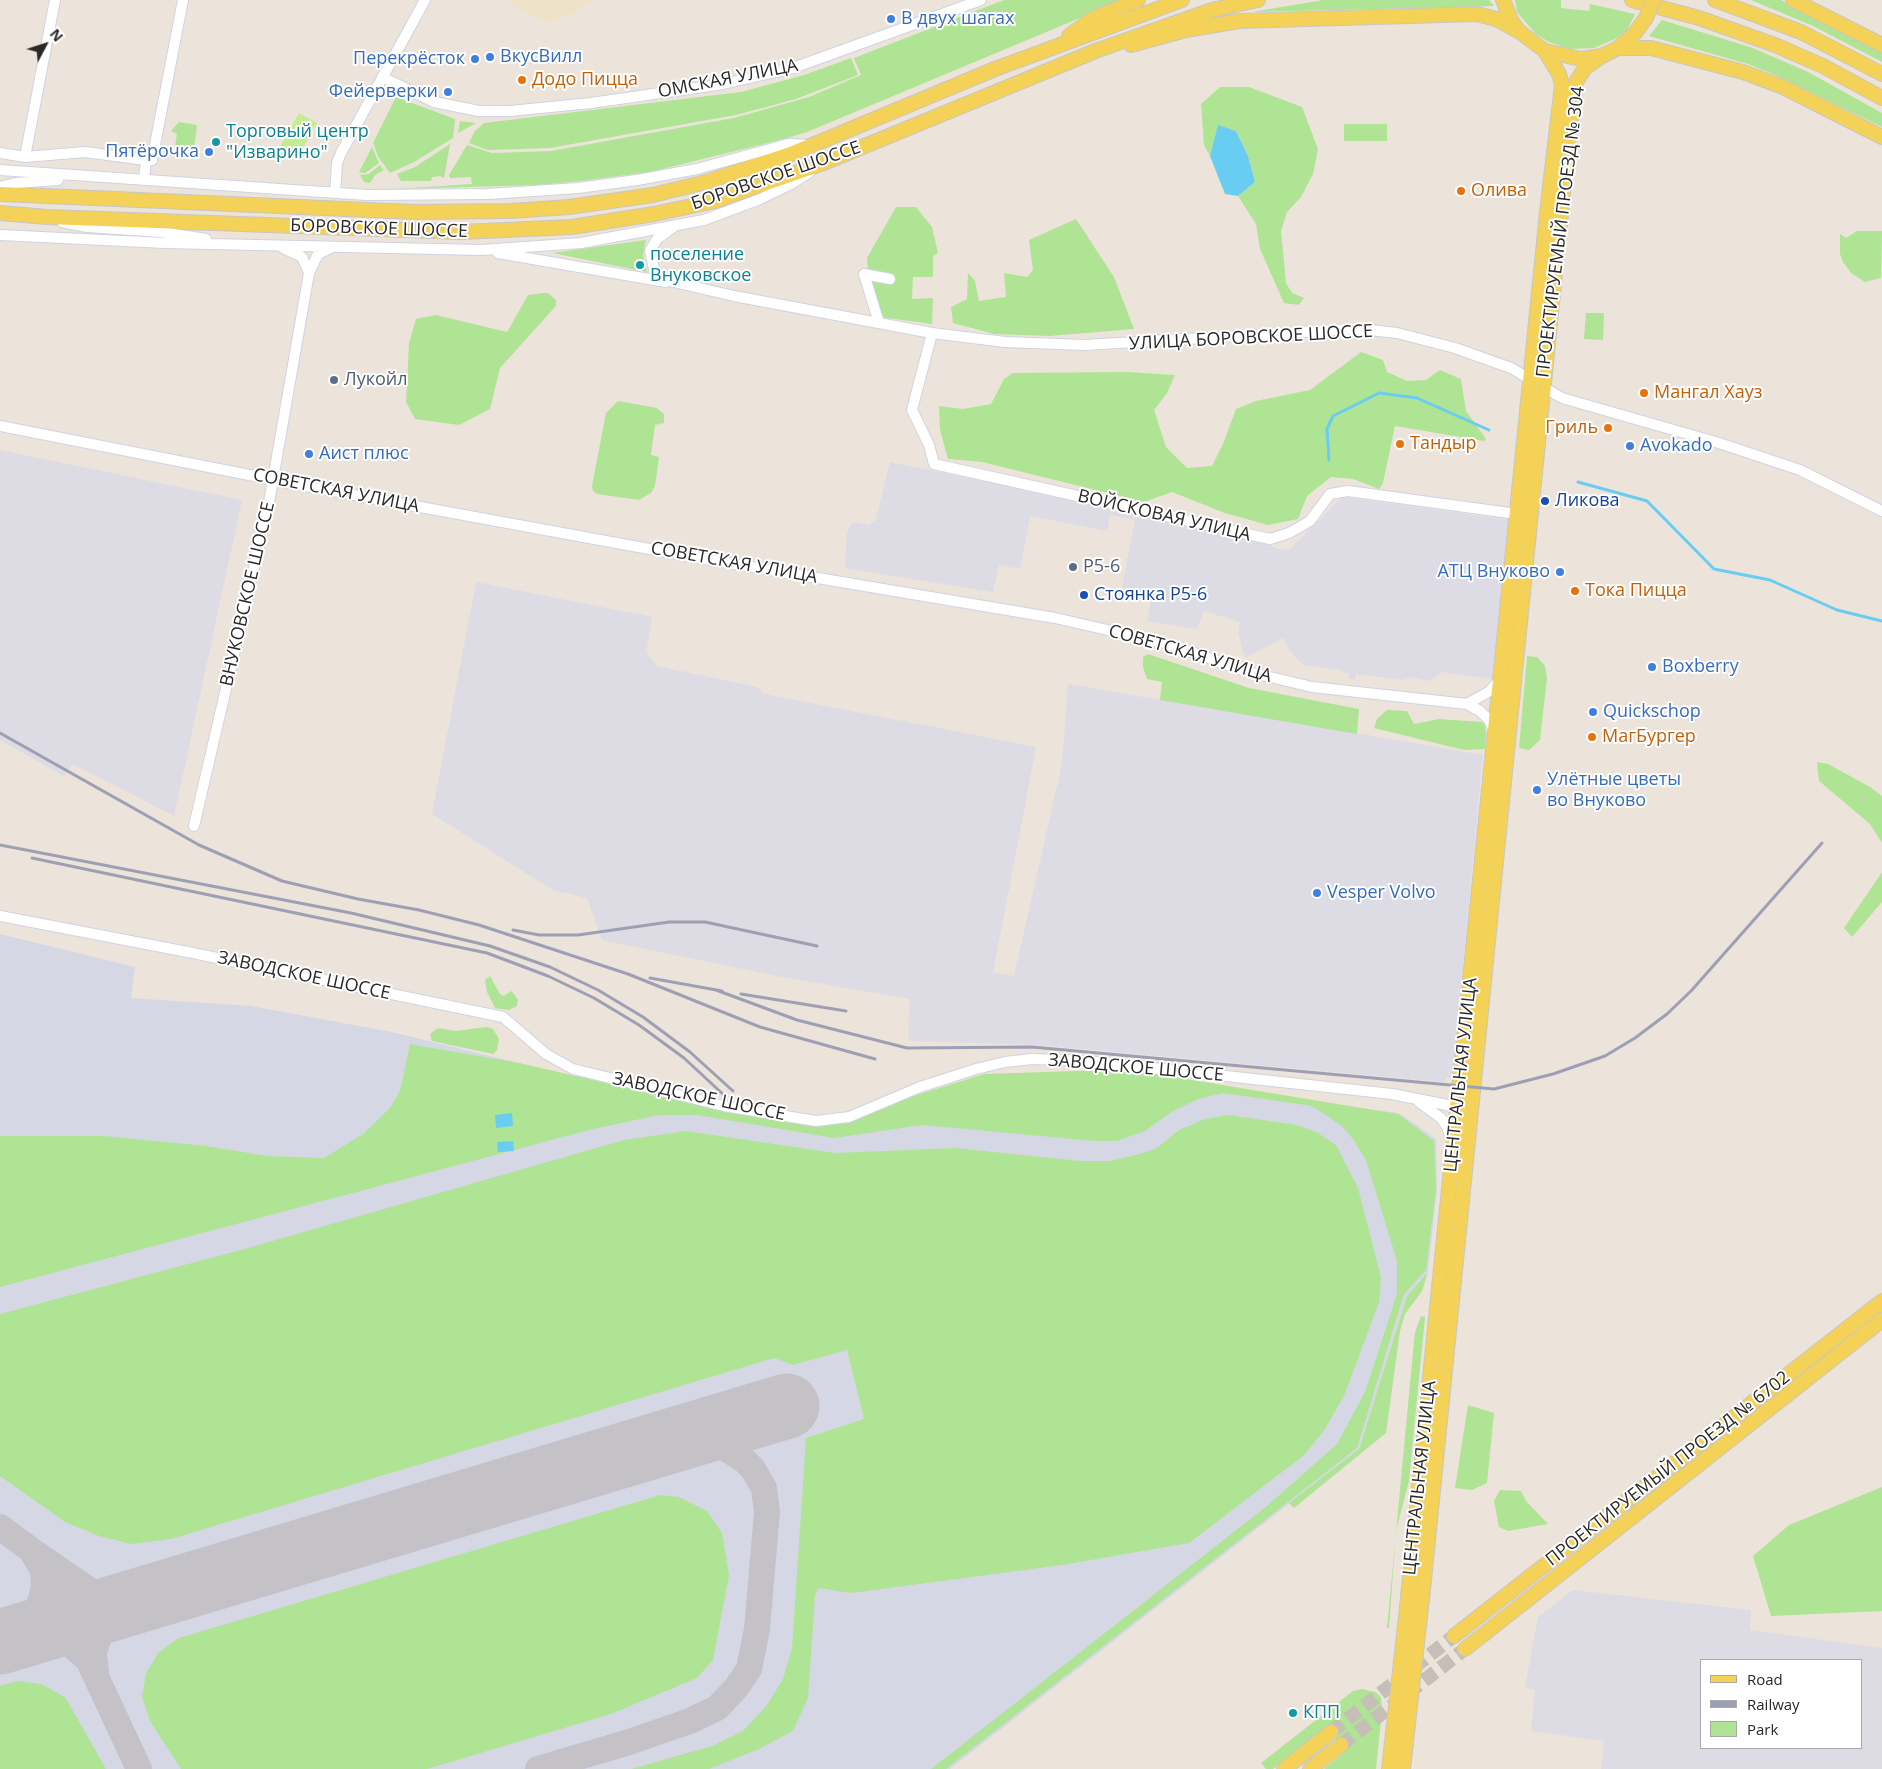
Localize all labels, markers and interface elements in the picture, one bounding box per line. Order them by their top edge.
place label: В двух шагах [901,8,1014,30]
marker: В двух шагах [885,13,897,25]
north arrow [20,20,70,70]
text: N [46,25,68,46]
place label: ВкусВилл [500,46,582,68]
place label: Перекрёсток [353,48,465,70]
marker: ВкусВилл [484,51,496,63]
marker: Перекрёсток [469,53,481,65]
street label: ОМСКАЯ УЛИЦА [656,55,800,103]
place label: Додо Пицца [532,69,638,91]
marker: Додо Пицца [516,74,528,86]
place label: Фейерверки [329,81,438,103]
street label: ПРОЕКТИРУЕМЫЙ ПРОЕЗД № 304 [1532,85,1590,379]
marker: Фейерверки [442,86,454,98]
place label: Торговый центр "Изварино" [226,121,369,163]
marker: Торговый центр "Изварино" [210,136,222,148]
street label: БОРОВСКОЕ ШОССЕ [688,137,864,215]
place label: Пятёрочка [105,141,199,163]
marker: Пятёрочка [203,146,215,158]
place label: Олива [1471,180,1527,202]
marker: Олива [1455,185,1467,197]
street label: БОРОВСКОЕ ШОССЕ [290,215,468,243]
place label: поселение Внуковское [650,244,751,286]
marker: поселение Внуковское [634,259,646,271]
street label: УЛИЦА БОРОВСКОЕ ШОССЕ [1128,321,1374,355]
place label: Лукойл [344,369,408,391]
marker: Лукойл [328,374,340,386]
place label: Мангал Хауз [1654,382,1762,404]
marker: Мангал Хауз [1638,387,1650,399]
place label: Гриль [1545,417,1598,439]
marker: Гриль [1602,422,1614,434]
place label: Тандыр [1410,433,1476,455]
place label: Avokado [1640,435,1713,457]
marker: Тандыр [1394,438,1406,450]
marker: Avokado [1624,440,1636,452]
place label: Аист плюс [319,443,409,465]
marker: Аист плюс [303,448,315,460]
street label: СОВЕТСКАЯ УЛИЦА [251,464,421,518]
street label: ВОЙСКОВАЯ УЛИЦА [1075,486,1253,546]
place label: Ликова [1555,490,1620,512]
marker: Ликова [1539,495,1551,507]
street label: ВНУКОВСКОЕ ШОССЕ [216,500,280,688]
street label: СОВЕТСКАЯ УЛИЦА [649,538,819,588]
place label: Р5-6 [1083,556,1120,578]
marker: Р5-6 [1067,561,1079,573]
place label: АТЦ Внуково [1437,561,1550,583]
marker: АТЦ Внуково [1554,566,1566,578]
place label: Тока Пицца [1585,580,1687,602]
place label: Стоянка Р5-6 [1094,584,1207,606]
marker: Тока Пицца [1569,585,1581,597]
marker: Стоянка Р5-6 [1078,589,1090,601]
street label: СОВЕТСКАЯ УЛИЦА [1106,620,1274,688]
place label: Boxberry [1662,656,1739,678]
marker: Boxberry [1646,661,1658,673]
place label: Quickschop [1603,701,1701,723]
marker: Quickschop [1587,706,1599,718]
place label: МагБургер [1602,726,1696,748]
marker: МагБургер [1586,731,1598,743]
place label: Улётные цветы во Внуково [1547,769,1681,812]
marker: Улётные цветы во Внуково [1531,784,1543,796]
place label: Vesper Volvo [1327,882,1435,904]
marker: Vesper Volvo [1311,887,1323,899]
street label: ЗАВОДСКОЕ ШОССЕ [216,947,392,1005]
street label: ЦЕНТРАЛЬНАЯ УЛИЦА [1440,977,1482,1173]
street label: ЗАВОДСКОЕ ШОССЕ [1047,1050,1225,1086]
street label: ЗАВОДСКОЕ ШОССЕ [611,1068,787,1126]
street label: ПРОЕКТИРУЕМЫЙ ПРОЕЗД № 6702 [1542,1367,1794,1571]
street label: ЦЕНТРАЛЬНАЯ УЛИЦА [1399,1380,1441,1576]
legend [1700,1659,1862,1749]
text: Road [1747,1669,1783,1689]
text: Railway [1747,1694,1800,1714]
place label: КПП [1303,1702,1340,1724]
marker: КПП [1287,1707,1299,1719]
text: Park [1747,1719,1778,1739]

